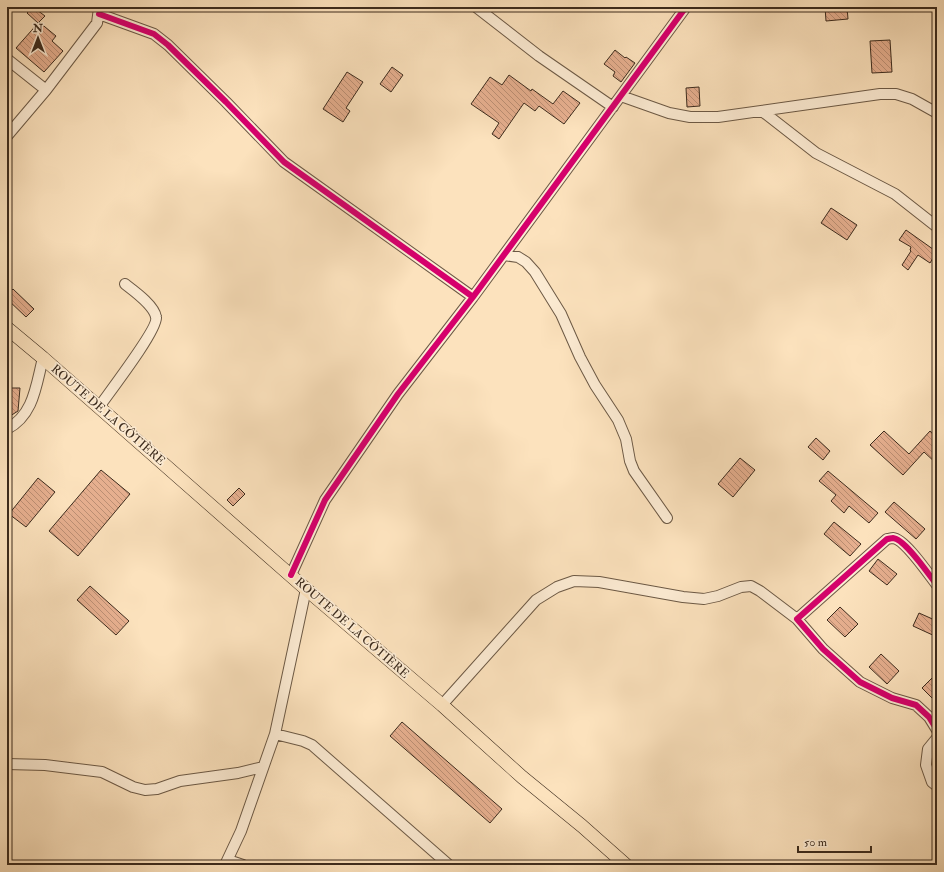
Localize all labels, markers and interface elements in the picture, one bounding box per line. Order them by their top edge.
north arrow [18,18,58,58]
text: N [32,22,44,35]
street label: ROUTE DE LA CÔTIÈRE [48,361,168,469]
street label: ROUTE DE LA CÔTIÈRE [292,574,412,682]
scale bar [798,828,871,854]
text: 50 m [804,835,828,850]

